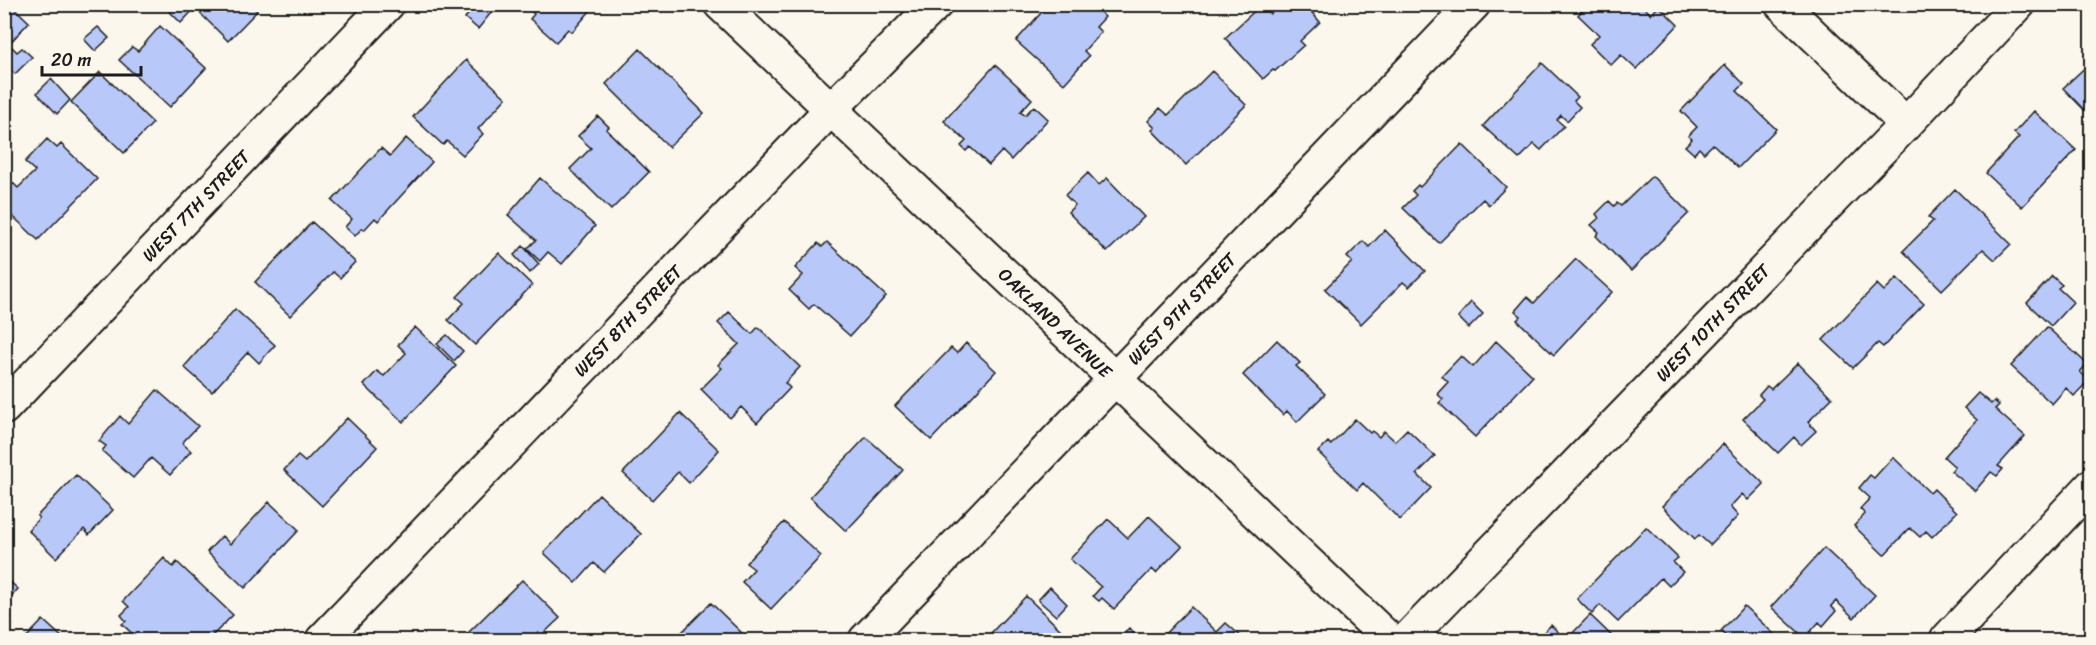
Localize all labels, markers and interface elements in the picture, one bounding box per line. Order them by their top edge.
scale bar [42,39,141,77]
text: 20 m [51,44,91,76]
street label: WEST 7TH STREET [134,142,259,270]
street label: WEST 9TH STREET [1120,244,1245,373]
street label: WEST 10TH STREET [1648,255,1779,390]
street label: WEST 8TH STREET [566,256,691,385]
street label: OAKLAND AVENUE [990,260,1120,387]

